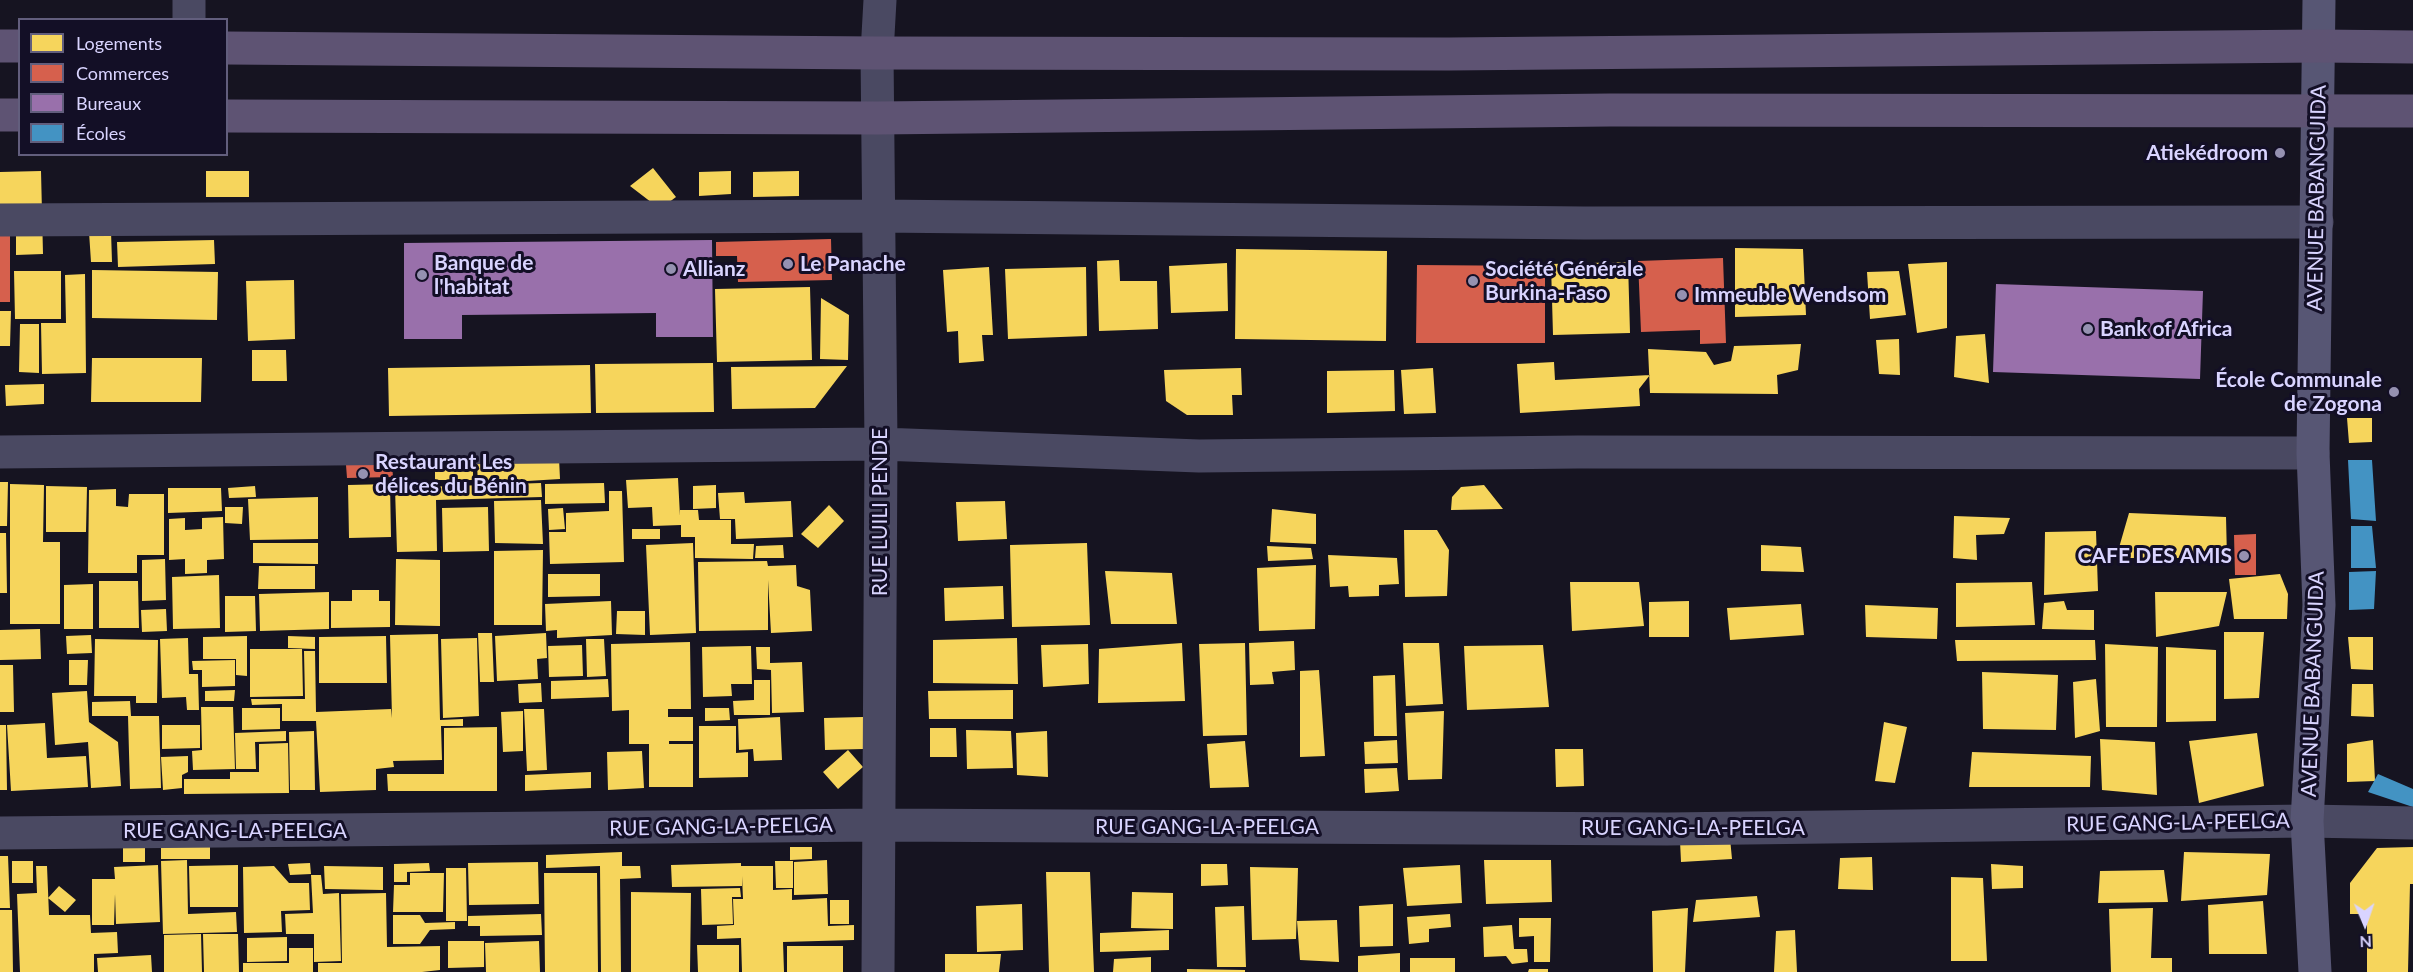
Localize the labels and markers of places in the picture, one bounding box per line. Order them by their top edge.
place label: Atiekédroom [2146,140,2268,166]
marker: Atiekédroom [2273,146,2287,160]
place label: Banque de l'habitat [434,250,533,300]
place label: Le Panache [800,251,906,277]
place label: Allianz [683,256,745,282]
place label: Société Générale Burkina-Faso [1485,256,1643,306]
marker: Le Panache [781,257,795,271]
marker: Allianz [664,262,678,276]
marker: Banque de l'habitat [415,268,429,282]
marker: Société Générale Burkina-Faso [1466,274,1480,288]
place label: Immeuble Wendsom [1694,282,1886,308]
marker: Immeuble Wendsom [1675,288,1689,302]
place label: Bank of Africa [2100,316,2233,342]
marker: Bank of Africa [2081,322,2095,336]
place label: École Communale de Zogona [2215,367,2382,417]
marker: École Communale de Zogona [2387,385,2401,399]
place label: Restaurant Les délices du Bénin [375,449,527,499]
marker: Restaurant Les délices du Bénin [356,467,370,481]
place label: CAFE DES AMIS [2078,543,2232,569]
marker: CAFE DES AMIS [2237,549,2251,563]

